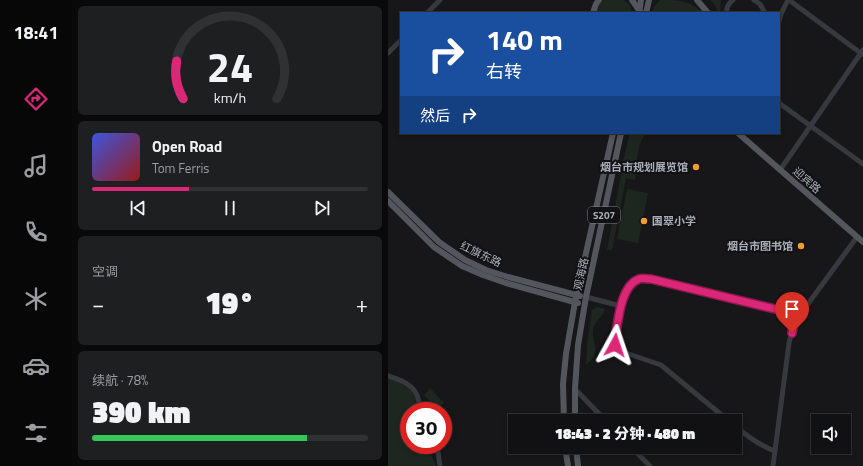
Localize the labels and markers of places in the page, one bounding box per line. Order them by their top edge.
place label: 烟台市规划展览馆 [600,159,688,175]
marker: 烟台市规划展览馆 [691,162,701,172]
place label: 国翠小学 [652,213,696,229]
marker: 国翠小学 [639,216,649,226]
place label: 烟台市图书馆 [727,238,793,254]
marker: 烟台市图书馆 [796,241,806,251]
pin [775,292,809,333]

